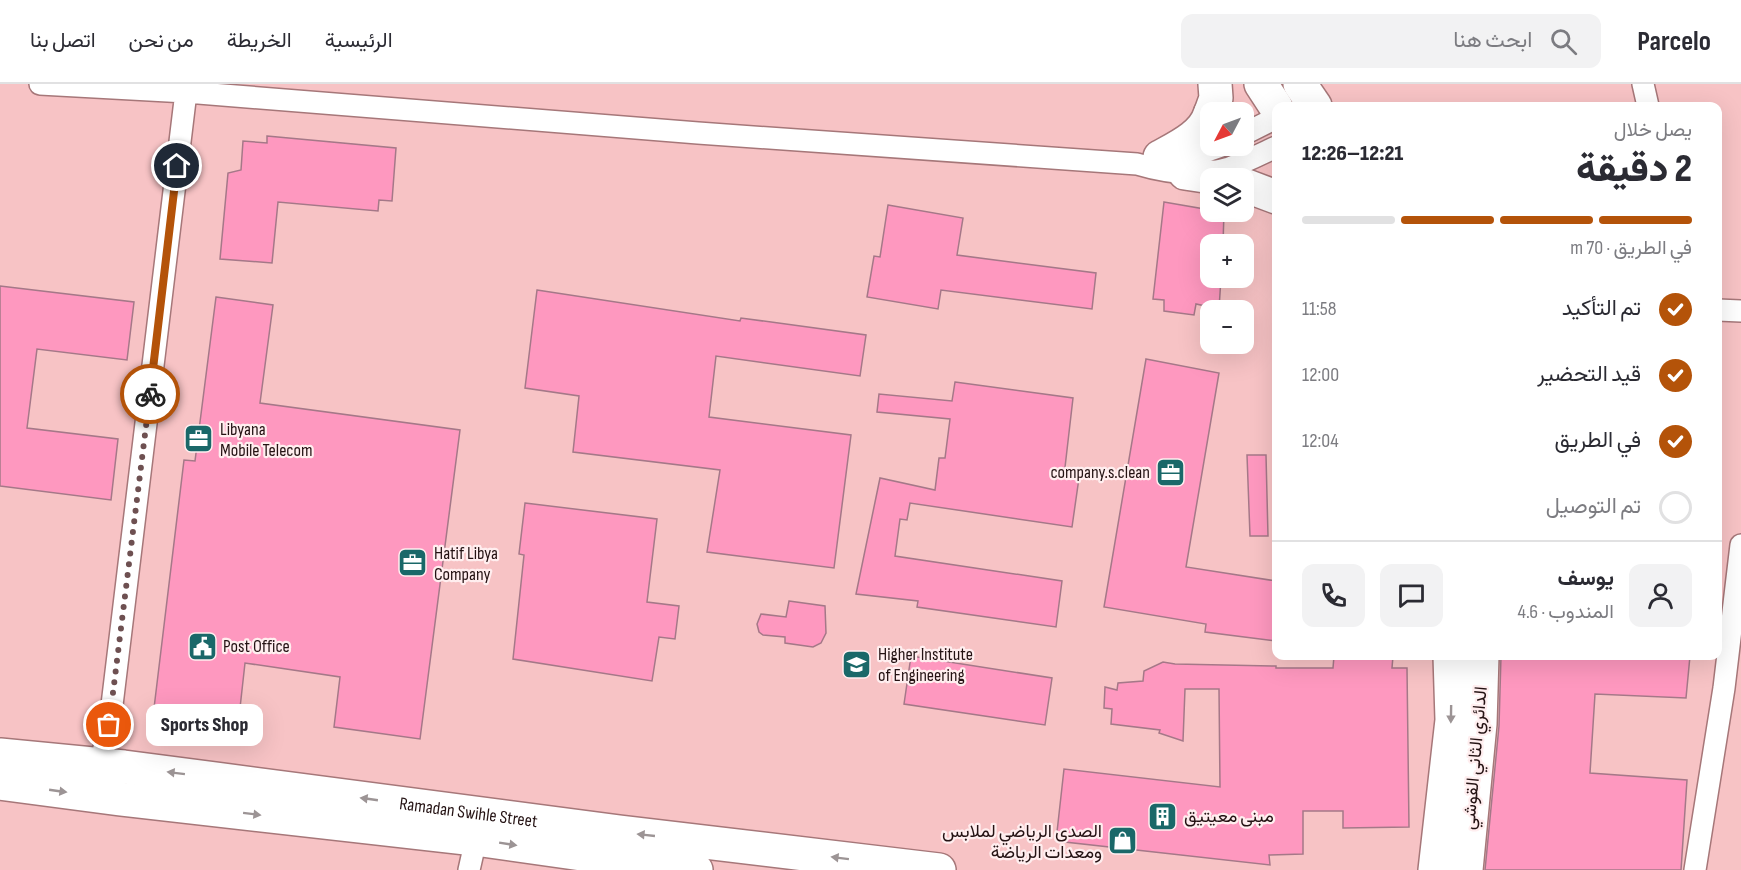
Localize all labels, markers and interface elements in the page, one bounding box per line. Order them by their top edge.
search box [1181,14,1601,68]
icon: search [1547,25,1580,58]
text: Parcelo [1637,25,1711,58]
text: ابحث هنا [1453,27,1532,54]
text: اتصل بنا [30,28,96,53]
text: من نحن [129,28,194,53]
text: الخريطة [227,28,292,53]
text: الرئيسية [325,28,393,53]
north arrow [1200,102,1254,156]
map controls [1200,102,1254,354]
text: يصل خلال [1614,118,1692,142]
pin [151,140,202,191]
text: 12:21–12:26 [1302,140,1403,167]
text: 2 دقيقة [1576,146,1692,193]
icon: home [160,149,193,182]
button: layers [1200,168,1254,222]
button: + [1200,234,1254,288]
text: في الطريق · 70 m [1570,236,1692,260]
icon: check [1659,293,1692,326]
text: تم التأكيد [1562,295,1641,322]
text: 11:58 [1302,297,1337,321]
button: − [1200,300,1254,354]
icon: check [1659,359,1692,392]
text: قيد التحضير [1537,361,1641,388]
text: 12:00 [1302,363,1339,387]
courier [120,364,180,424]
icon: bike [134,378,167,411]
place label: Libyana Mobile Telecom [220,419,313,461]
office icon: Libyana Mobile Telecom [183,423,215,455]
icon: check [1659,425,1692,458]
text: في الطريق [1555,427,1641,454]
text: 12:04 [1302,429,1339,453]
office icon: company.s.clean [1155,456,1187,488]
place label: company.s.clean [1050,462,1150,483]
text: تم التوصيل [1546,493,1641,520]
place label: Hatif Libya Company [434,543,498,585]
office icon: Hatif Libya Company [397,547,429,579]
button: phone [1302,564,1365,627]
button: chat [1380,564,1443,627]
button: person [1629,564,1692,627]
text: يوسف [1558,565,1614,592]
text: المندوب · 4.6 [1518,600,1614,624]
public building icon: Post Office [186,630,218,662]
place label: Post Office [223,636,290,657]
place label: Higher Institute of Engineering [878,644,973,686]
school or university icon: Higher Institute of Engineering [841,648,873,680]
street label: الدائري الثاني القوشي [1458,685,1496,831]
pin [83,699,134,750]
callout: Sports Shop [145,704,262,746]
one-way arrow [1446,704,1456,723]
icon: bag [92,708,125,741]
text: Sports Shop [161,713,248,737]
one-way arrow [166,769,185,778]
one-way arrow [49,786,68,795]
street label: Ramadan Swihle Street [398,793,539,832]
one-way arrow [360,794,379,803]
building icon: مبنى معيتيق [1147,800,1179,832]
place label: مبنى معيتيق [1184,806,1274,827]
one-way arrow [242,810,261,819]
place label: الصدى الرياضي لملابس ومعدات الرياضة [942,821,1102,863]
shop icon: الصدى الرياضي لملابس ومعدات الرياضة [1107,825,1139,857]
one-way arrow [636,830,655,840]
one-way arrow [498,839,517,848]
one-way arrow [830,853,849,863]

